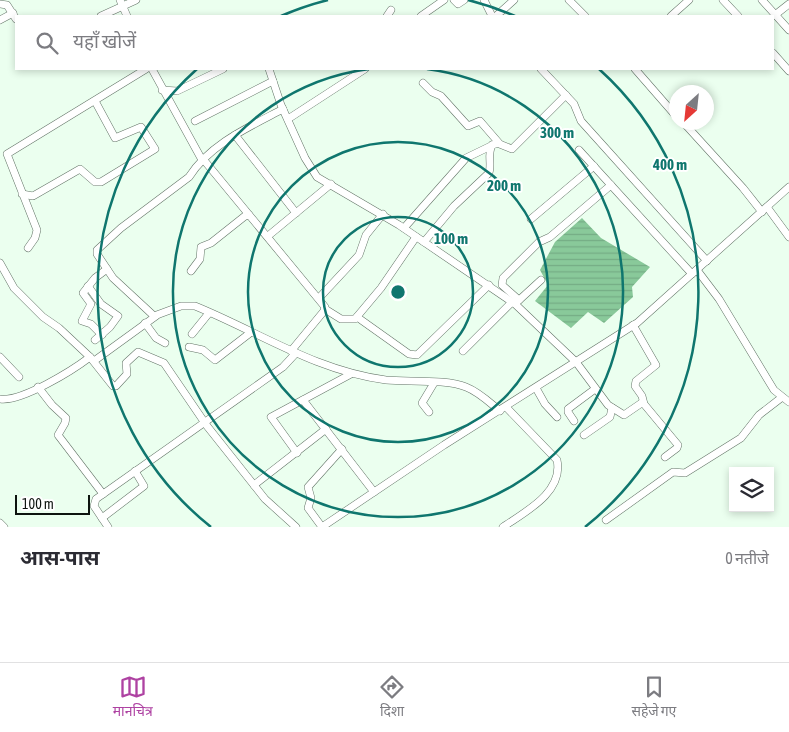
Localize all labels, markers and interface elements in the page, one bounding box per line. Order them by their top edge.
search box [15,15,774,70]
icon: search [33,29,61,57]
text: यहाँ खोजें [73,30,136,52]
north arrow [669,85,714,130]
text: 300 m [540,124,574,141]
text: 400 m [652,156,687,173]
text: 200 m [487,177,521,194]
text: 100 m [434,230,468,247]
centre of rings [389,283,407,301]
map controls [729,467,774,512]
button: layers [729,467,774,512]
scale bar [15,492,90,515]
text: 100 m [22,496,54,512]
text: आस-पास [20,545,99,569]
text: 0 नतीजे [725,549,769,567]
tab: मानचित्र [113,673,153,722]
tab: दिशा [378,673,406,722]
tab: सहेजे गए [631,673,676,722]

